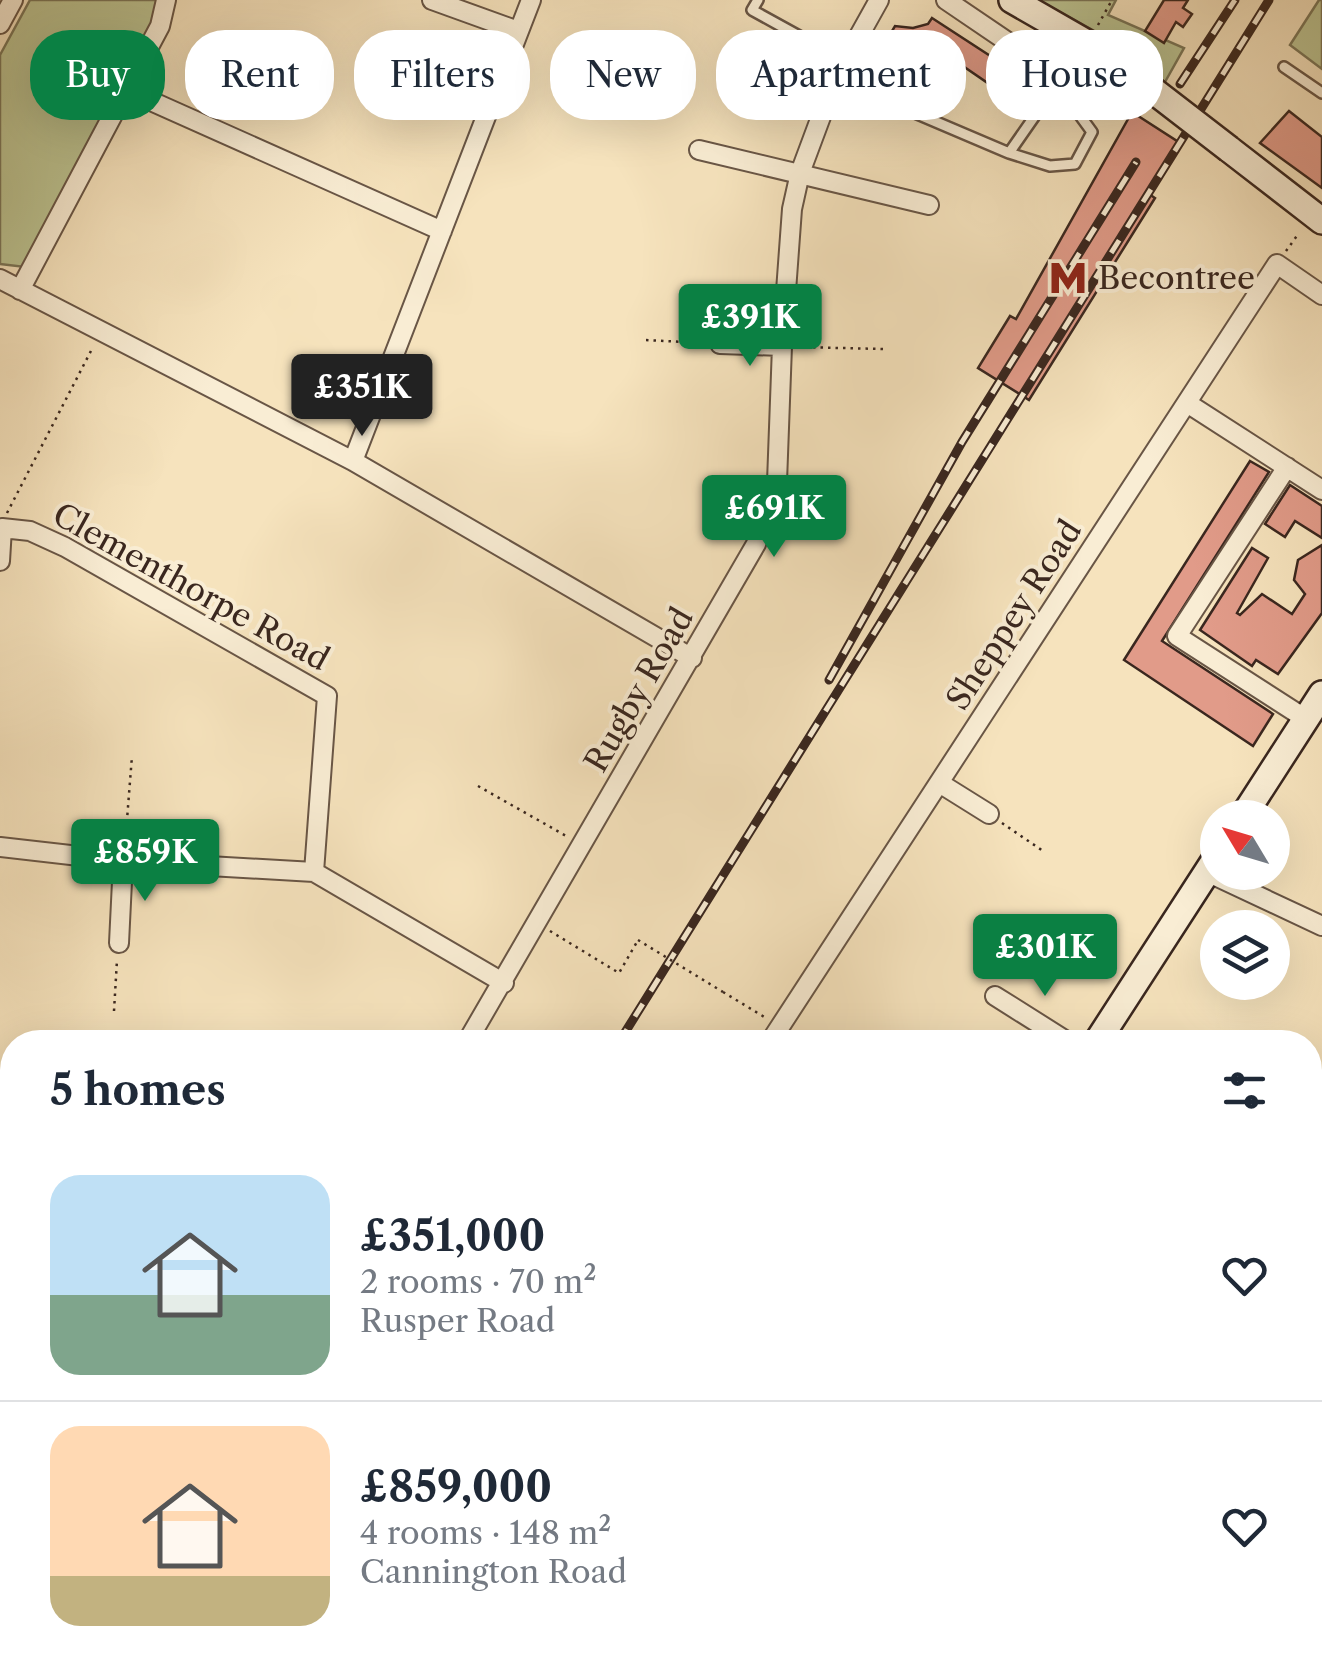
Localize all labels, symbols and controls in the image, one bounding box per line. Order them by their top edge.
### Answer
chip: Buy [30,30,165,120]
chip: Rent [185,30,334,120]
chip: Filters [354,30,530,120]
chip: New [550,30,696,120]
chip: Apartment [716,30,966,120]
chip: House [986,30,1163,120]
metro station icon: Becontree [1047,257,1089,299]
place label: Becontree [1098,258,1255,297]
pin: £391K [680,284,820,369]
text: £391K [701,297,799,336]
pin: £351K [292,354,432,439]
text: £351K [313,367,411,406]
pin: £691K [704,475,844,560]
text: £691K [724,488,824,527]
street label: Clementhorpe Road [46,494,336,679]
street label: Sheppey Road [938,513,1089,717]
street label: Rugby Road [576,601,701,779]
north arrow [1200,800,1290,890]
map controls [1200,800,1290,1000]
pin: £859K [75,819,215,904]
text: £859K [93,832,197,871]
button: layers [1200,910,1290,1000]
pin: £301K [975,914,1115,999]
text: £301K [995,927,1095,966]
icon: filters [1217,1063,1272,1118]
text: 5 homes [50,1064,226,1116]
text: £351,000 [360,1210,545,1262]
icon: home [130,1215,250,1335]
icon: heart [1217,1248,1272,1303]
text: 2 rooms · 70 m² [360,1262,596,1301]
text: Rusper Road [360,1301,555,1340]
text: £859,000 [360,1461,552,1513]
icon: home [130,1466,250,1586]
icon: heart [1217,1499,1272,1554]
text: 4 rooms · 148 m² [360,1513,611,1552]
text: Cannington Road [360,1552,627,1591]

